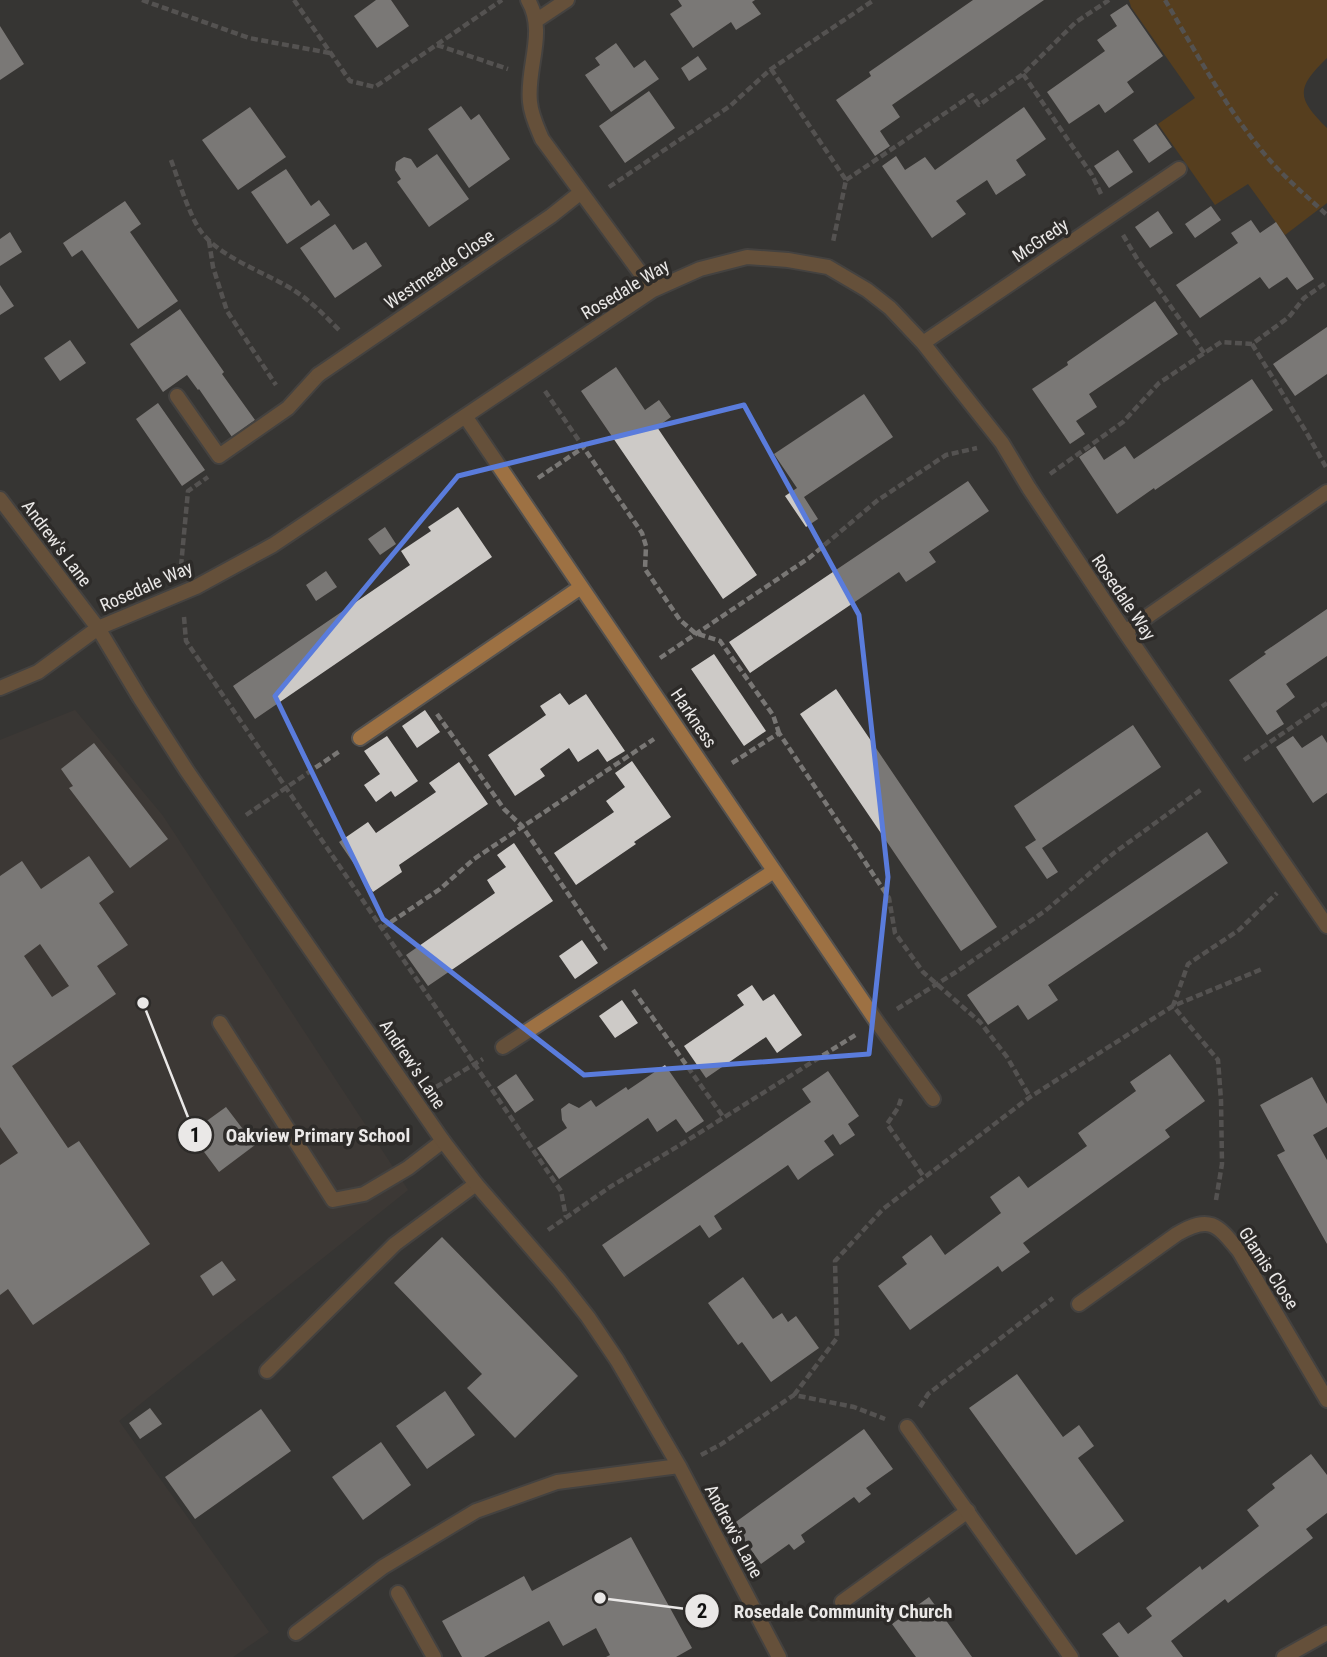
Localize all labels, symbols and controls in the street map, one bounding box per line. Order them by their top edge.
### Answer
street label: McGredy [1008,213,1072,266]
street label: Westmeade Close [380,225,498,313]
street label: Rosedale Way [577,254,673,323]
street label: Andrew's Lane [18,496,96,590]
street label: Rosedale Way [1088,550,1161,644]
street label: Rosedale Way [97,556,196,616]
street label: Harkness [667,684,721,752]
street label: Andrew's Lane [376,1016,450,1112]
callout: Oakview Primary School [177,1115,425,1155]
text: 1 [190,1123,200,1147]
text: Oakview Primary School [226,1124,410,1147]
street label: Glamis Close [1235,1223,1303,1313]
street label: Andrew's Lane [701,1481,767,1581]
callout: Rosedale Community Church [684,1591,966,1631]
text: 2 [697,1599,707,1623]
text: Rosedale Community Church [734,1600,952,1623]

